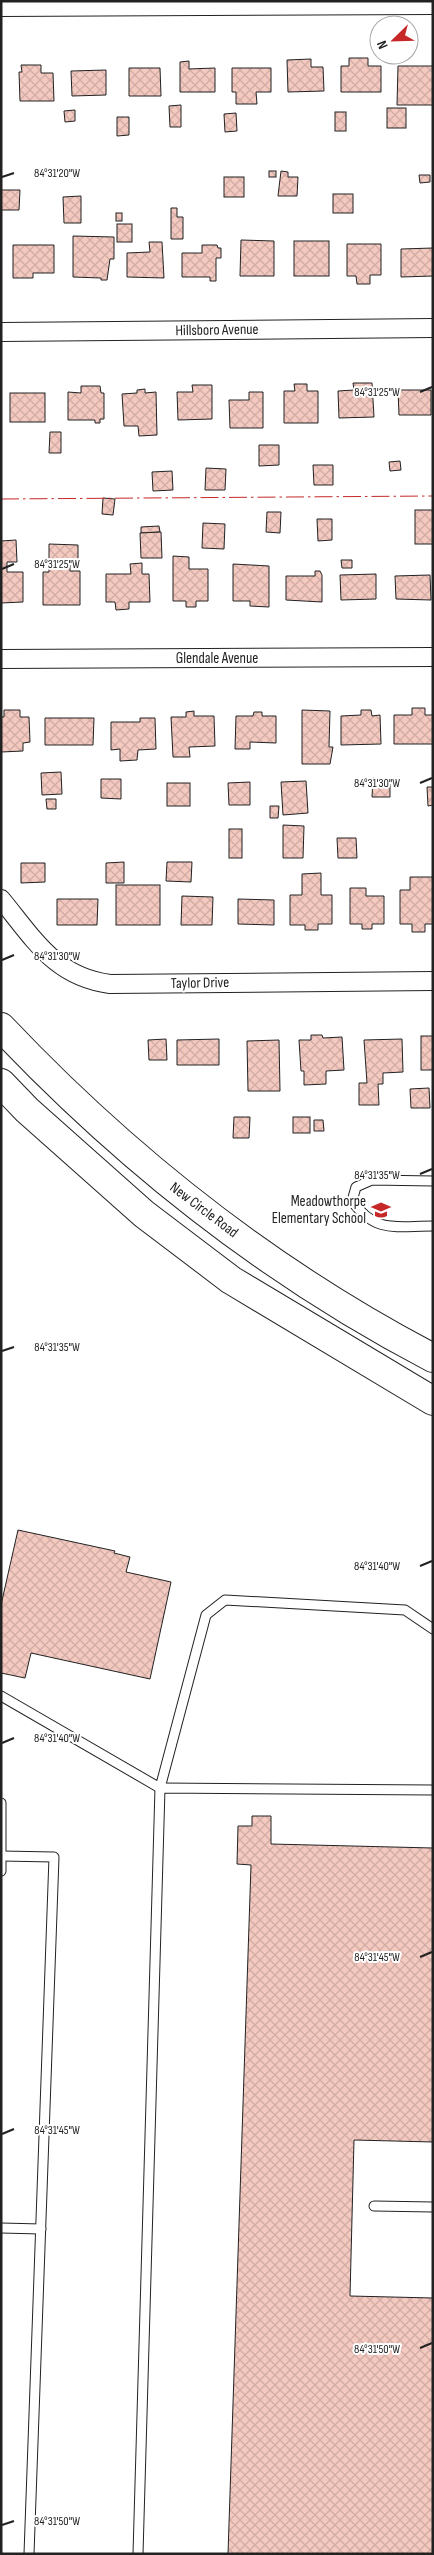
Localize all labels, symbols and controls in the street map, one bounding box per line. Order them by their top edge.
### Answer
north arrow [369,15,419,65]
text: N [373,38,392,52]
text: 84°31'20"W [34,166,80,181]
street label: Hillsboro Avenue [175,320,259,340]
text: 84°31'25"W [354,385,400,400]
text: 84°31'25"W [34,557,80,572]
street label: Glendale Avenue [176,649,258,668]
text: 84°31'30"W [354,776,400,791]
text: 84°31'30"W [34,949,80,964]
street label: Taylor Drive [171,973,229,993]
text: 84°31'35"W [354,1168,400,1183]
street label: New Circle Road [166,1178,242,1242]
place label: Meadowthorpe Elementary School [272,1192,366,1228]
school or university icon: Meadowthorpe Elementary School [370,1199,392,1221]
text: 84°31'35"W [34,1340,80,1355]
text: 84°31'40"W [354,1559,400,1574]
text: 84°31'40"W [34,1731,80,1746]
text: 84°31'45"W [354,1950,400,1965]
text: 84°31'45"W [34,2123,80,2138]
text: 84°31'50"W [354,2342,400,2357]
text: 84°31'50"W [34,2514,80,2529]

